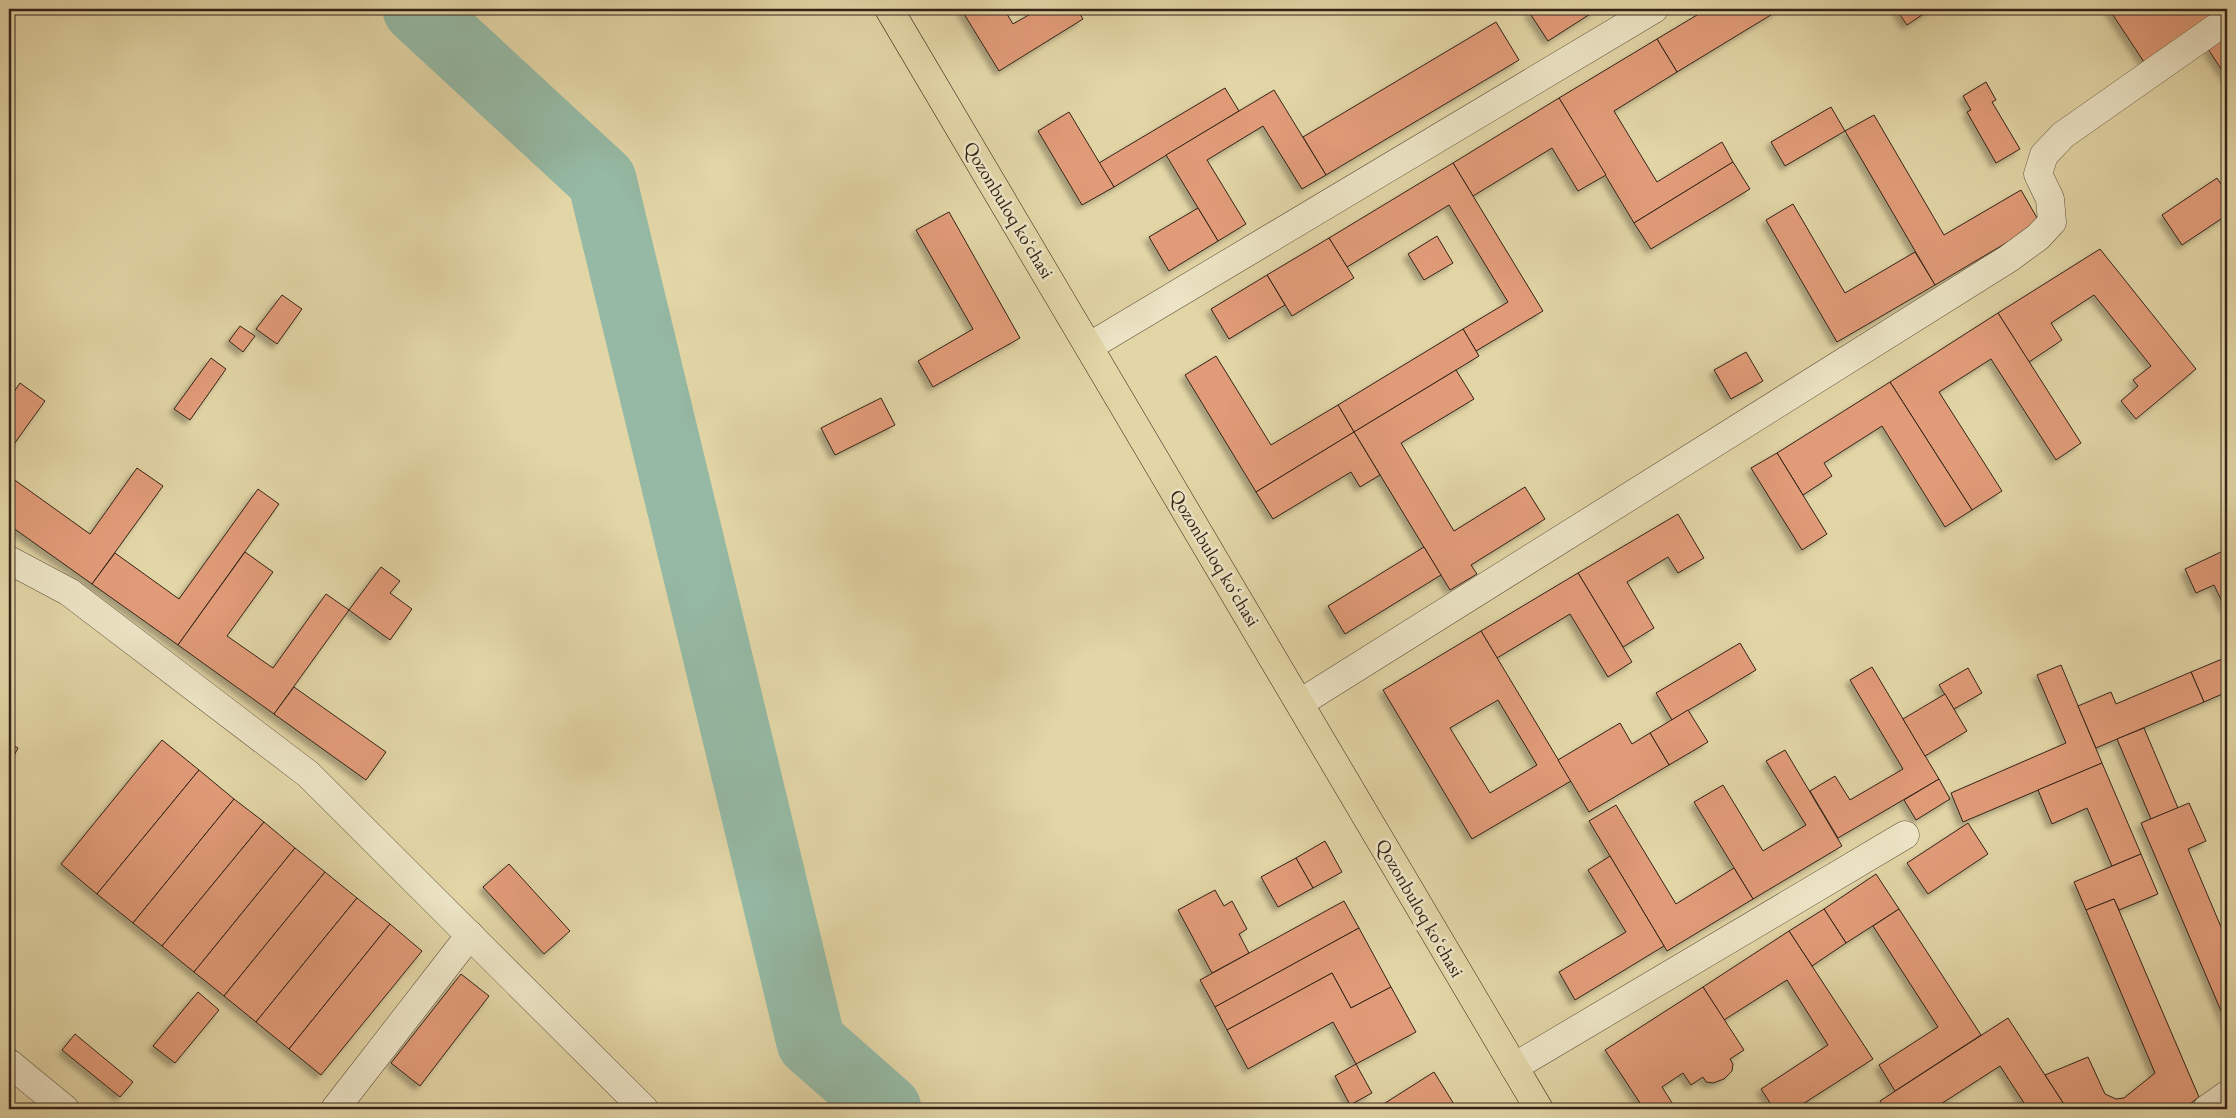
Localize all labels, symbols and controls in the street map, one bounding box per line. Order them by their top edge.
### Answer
street label: Qozonbuloq koʻchasi [958,137,1060,283]
street label: Qozonbuloq koʻchasi [1164,485,1266,631]
street label: Qozonbuloq koʻchasi [1370,834,1470,982]

